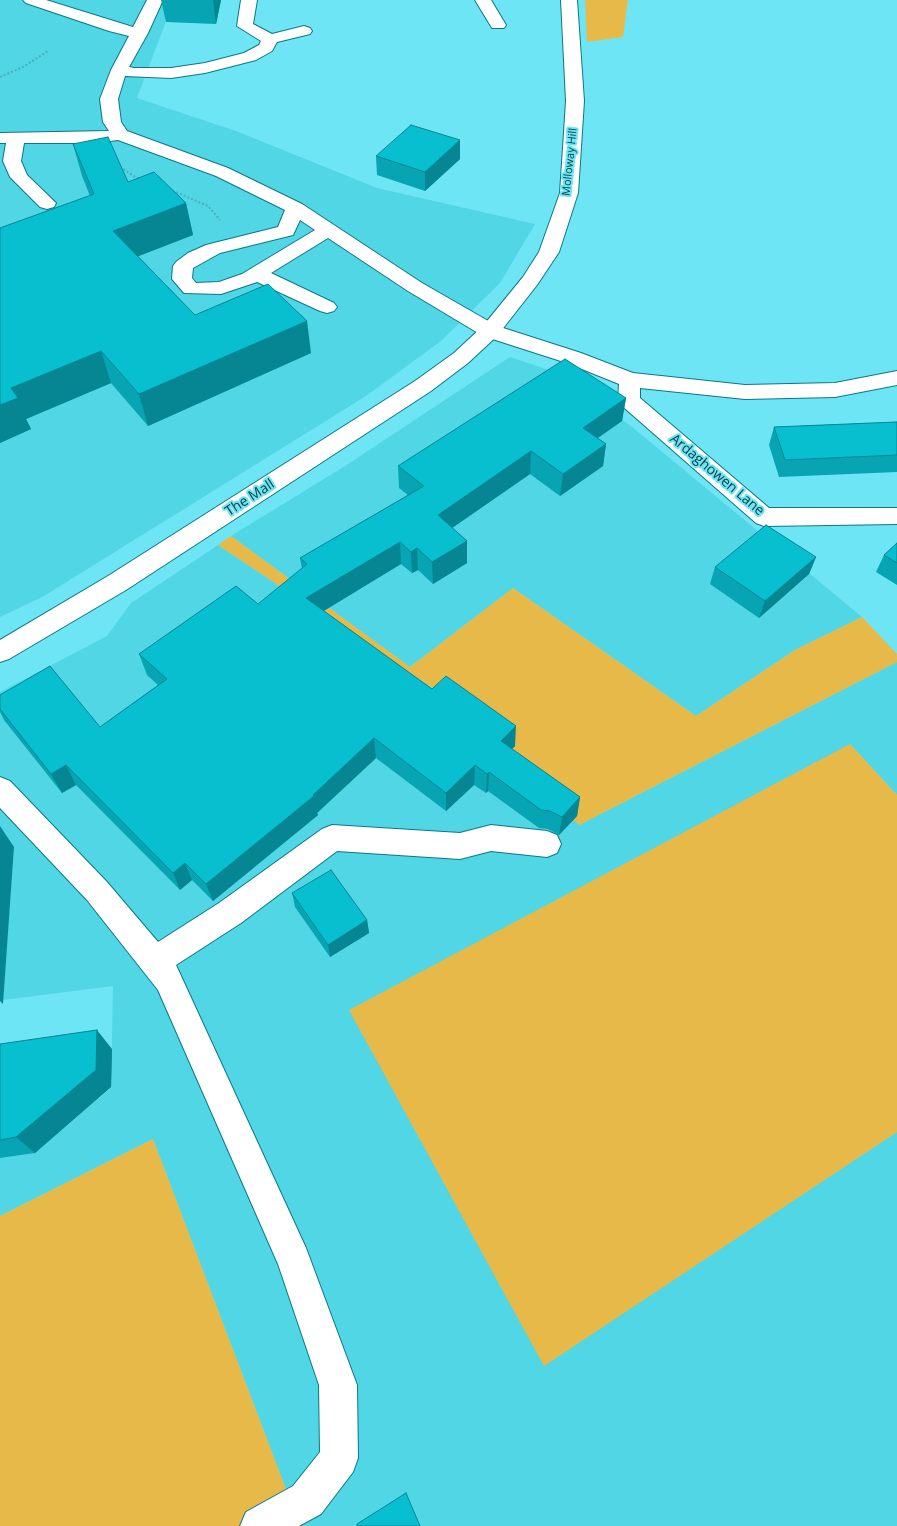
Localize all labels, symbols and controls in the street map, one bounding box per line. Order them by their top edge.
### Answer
street label: Molloway Hill [560,127,580,197]
street label: Ardaghowen Lane [666,431,768,519]
street label: The Mall [222,476,278,520]

